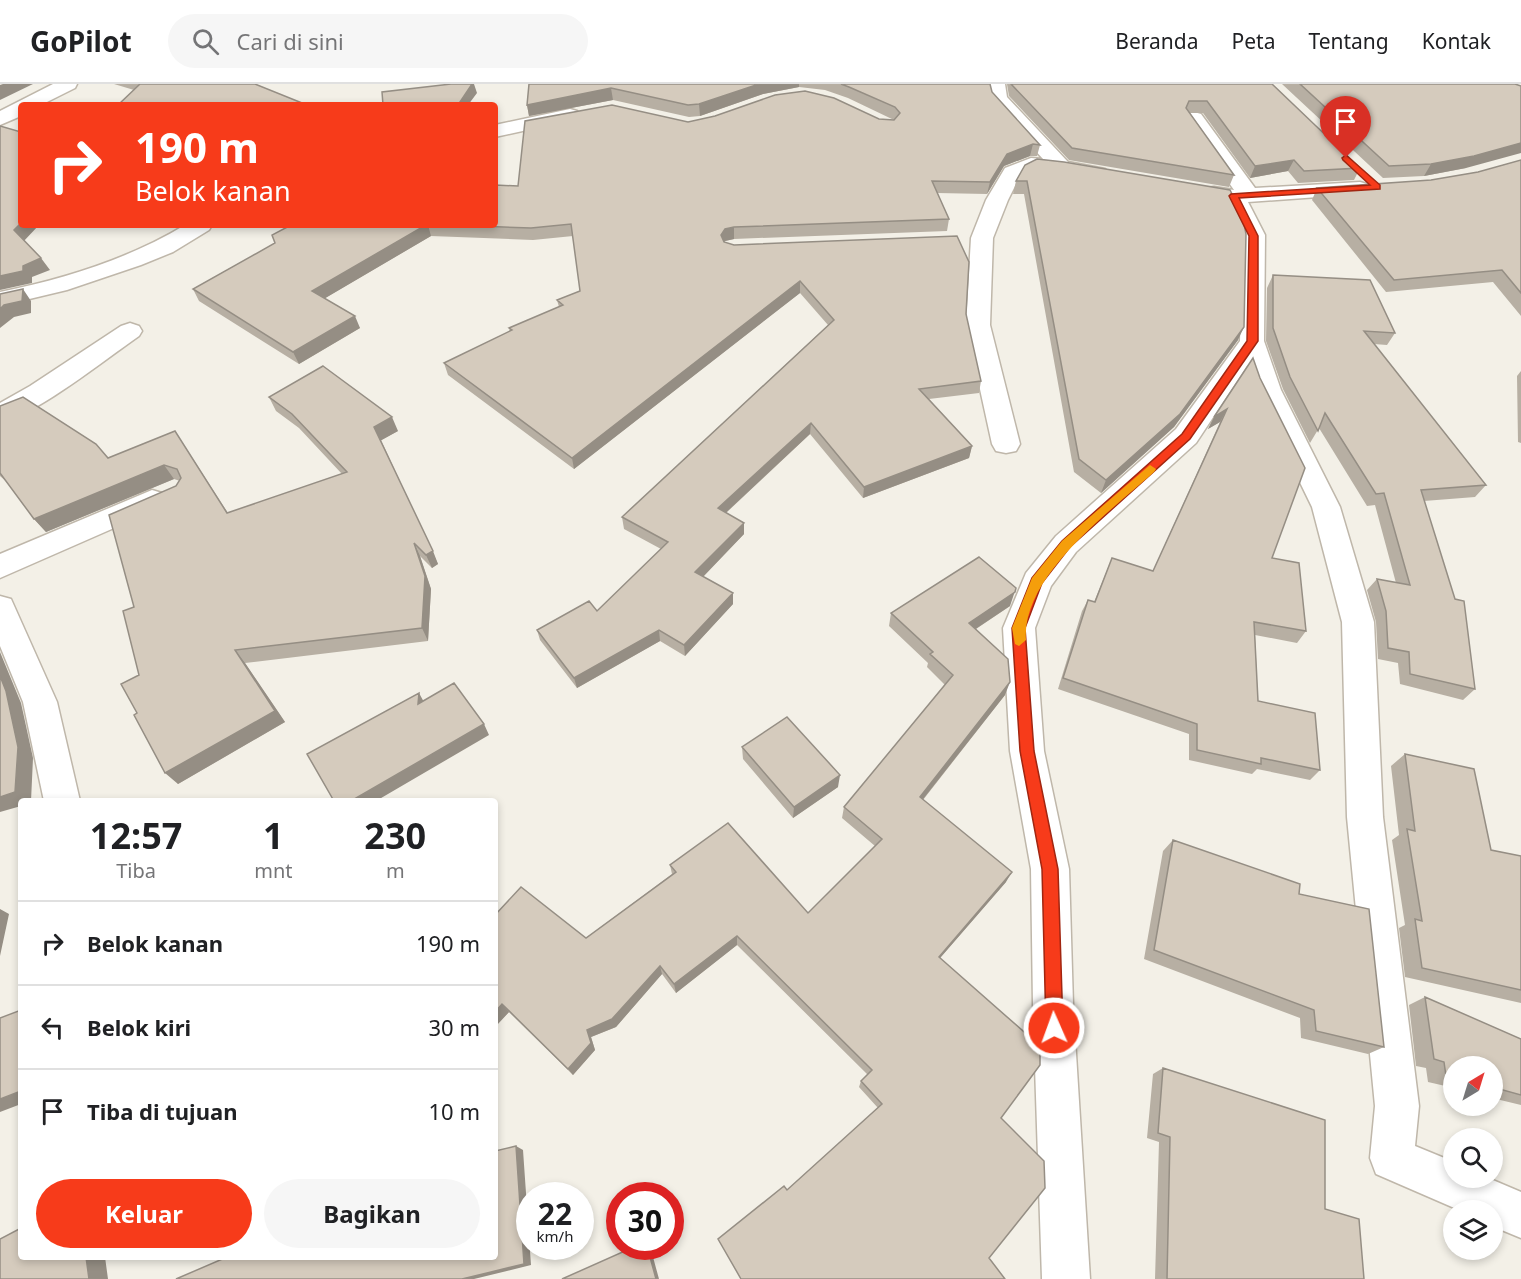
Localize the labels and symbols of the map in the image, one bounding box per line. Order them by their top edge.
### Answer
pin [1320,96,1371,158]
position arrow [1022,996,1086,1060]
north arrow [1443,1056,1503,1116]
speed limit sign: 30 [606,1182,684,1260]

